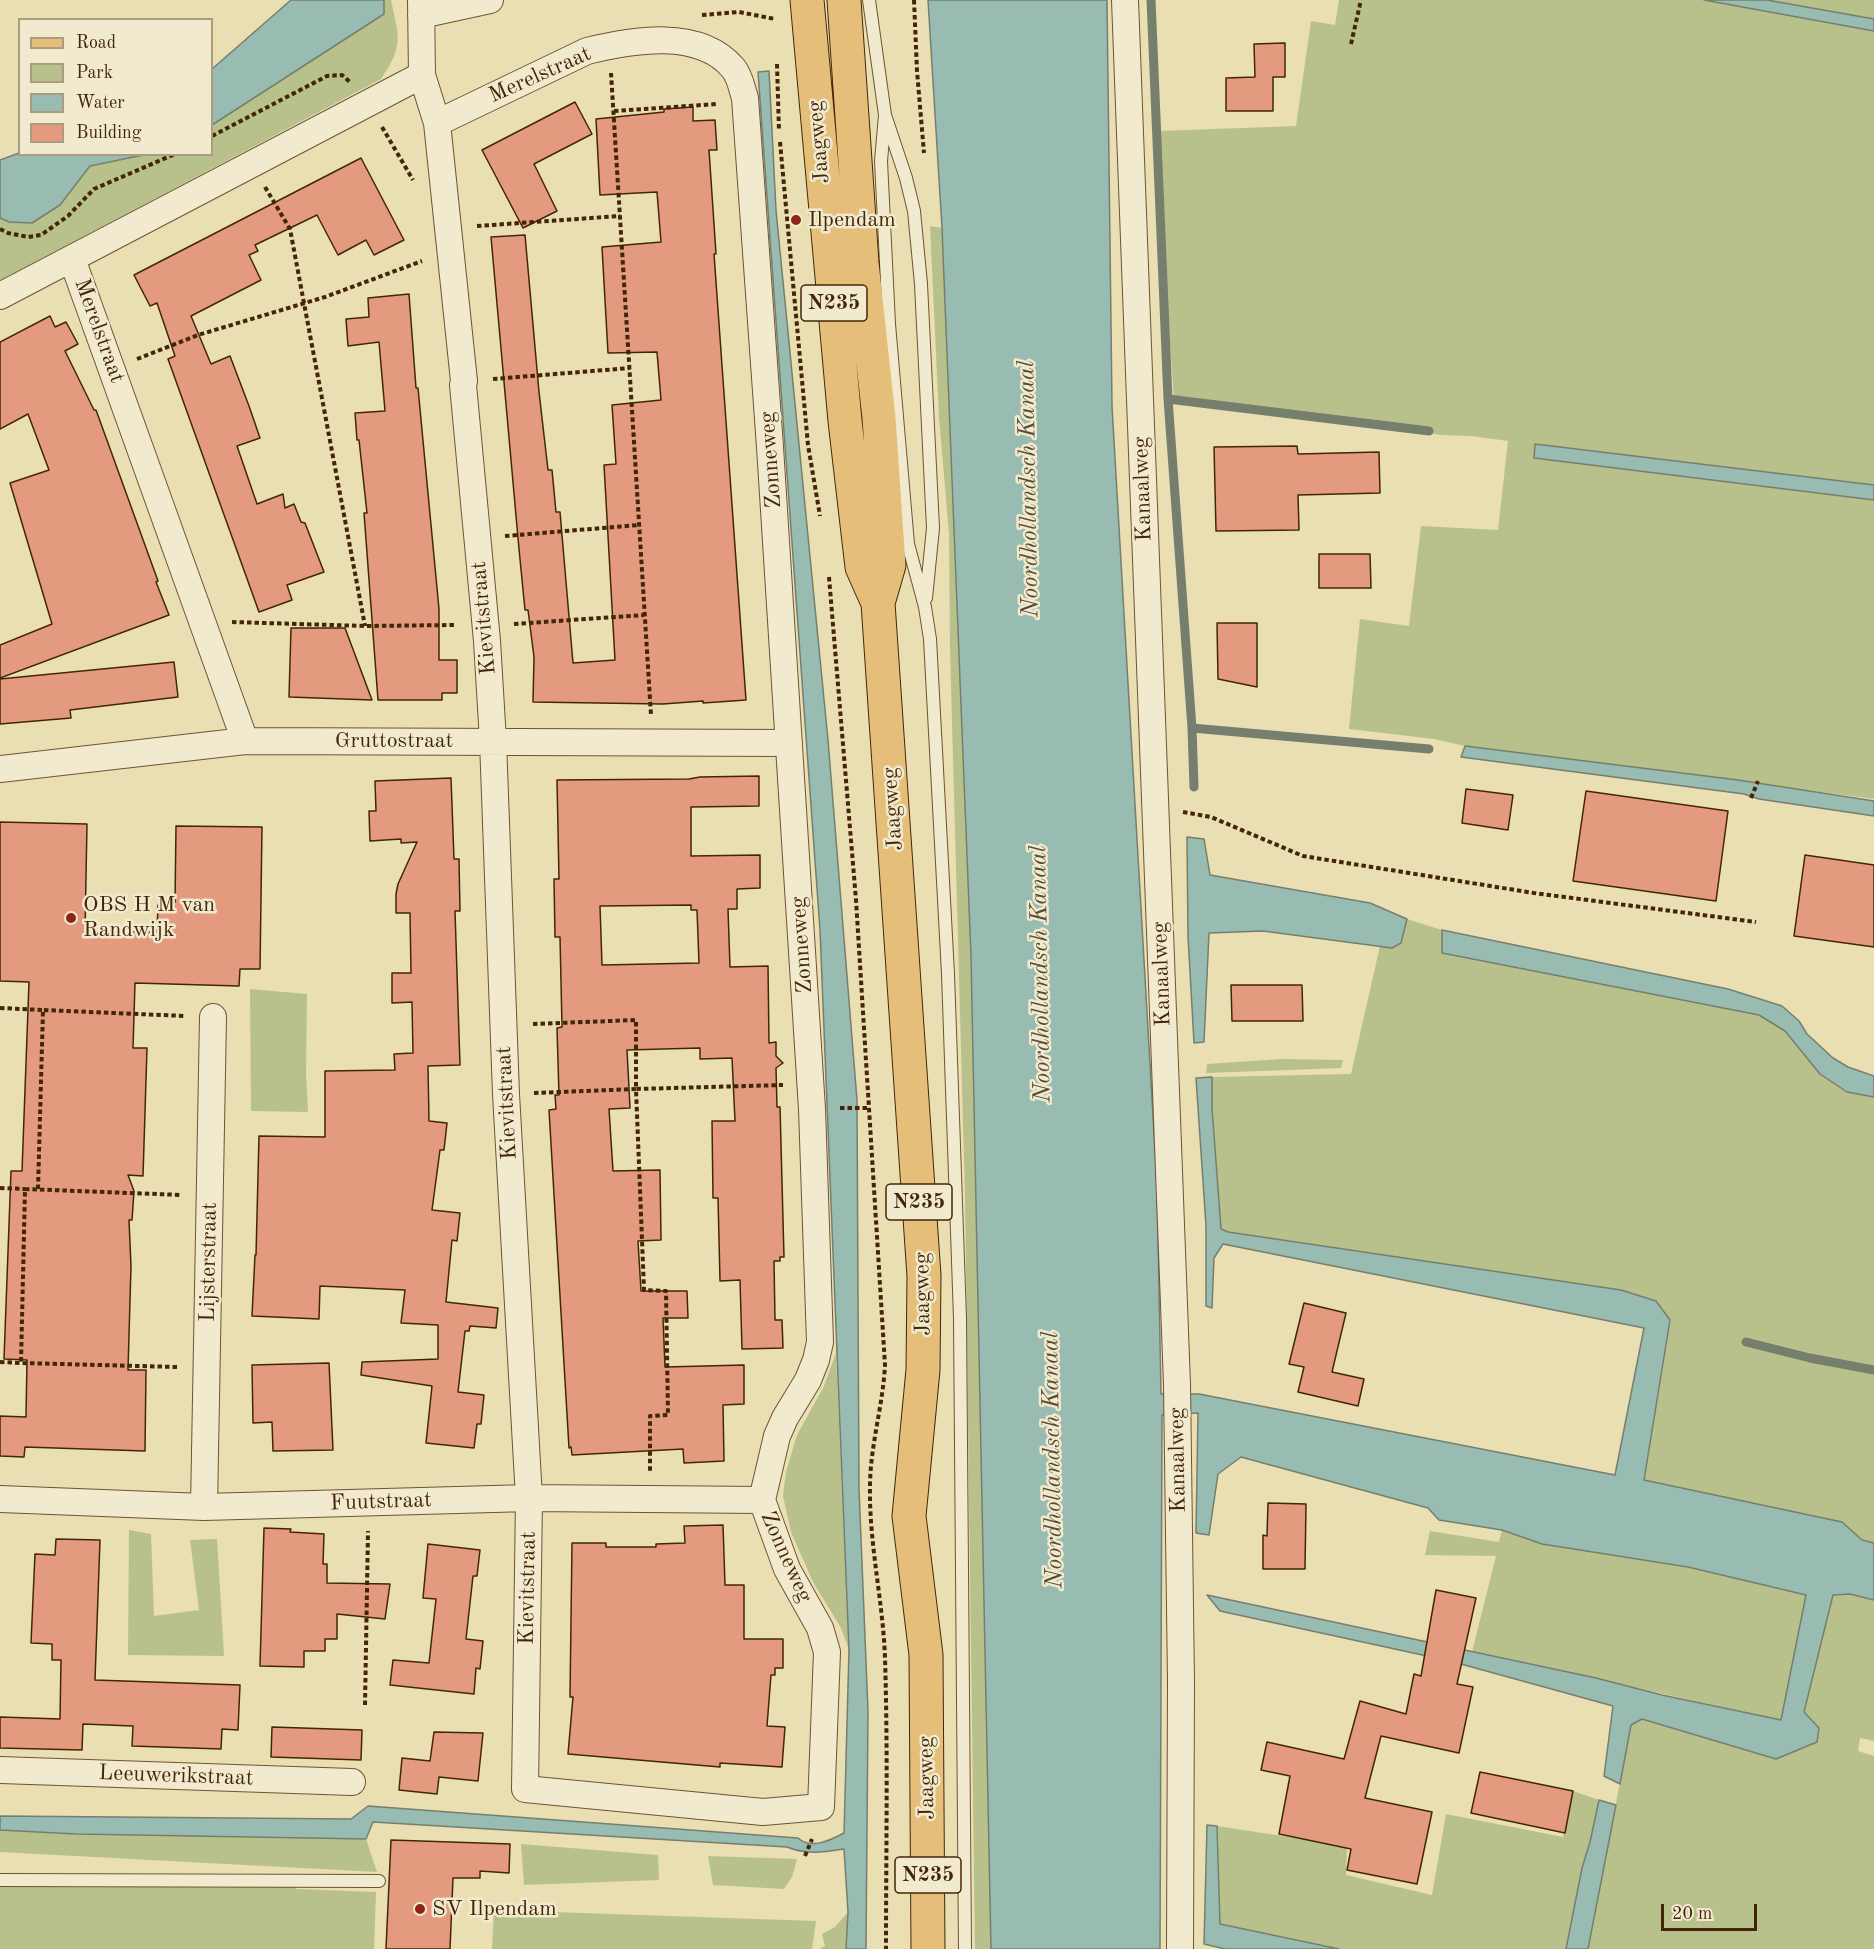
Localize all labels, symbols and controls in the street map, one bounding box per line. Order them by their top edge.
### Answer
legend [18,18,213,156]
text: Road [76,34,116,52]
street label: Merelstraat [485,41,595,109]
text: Park [76,64,113,82]
text: Water [76,94,125,112]
street label: Jaagweg [802,99,836,185]
text: Building [76,124,141,142]
place label: Ilpendam [808,207,896,233]
marker: Ilpendam [789,213,803,227]
street label: Merelstraat [68,275,130,387]
road number: N235 [801,285,867,321]
water label: Noordhollandsch Kanaal [1012,360,1046,618]
street label: Zonneweg [754,411,788,509]
street label: Kanaalweg [1128,436,1158,542]
street label: Kievitstraat [466,560,502,676]
street label: Gruttostraat [335,728,453,754]
street label: Jaagweg [877,766,909,852]
water label: Noordhollandsch Kanaal [1024,845,1058,1103]
place label: OBS H M van Randwijk [83,892,215,944]
street label: Zonneweg [785,896,819,994]
marker: OBS H M van Randwijk [64,911,78,925]
street label: Kanaalweg [1147,921,1177,1027]
street label: Kievitstraat [491,1046,523,1160]
road number: N235 [886,1184,952,1220]
street label: Lijsterstraat [195,1202,223,1322]
street label: Jaagweg [909,1252,937,1336]
water label: Noordhollandsch Kanaal [1036,1331,1070,1589]
street label: Kanaalweg [1164,1407,1192,1513]
street label: Fuutstraat [330,1487,432,1517]
street label: Zonneweg [754,1507,818,1607]
street label: Kievitstraat [514,1531,542,1645]
street label: Jaagweg [913,1736,941,1820]
street label: Leeuwerikstraat [98,1760,254,1792]
road number: N235 [895,1857,961,1893]
scale bar [1664,1892,1760,1930]
place label: SV Ilpendam [432,1896,557,1922]
marker: SV Ilpendam [413,1902,427,1916]
text: 20 m [1672,1905,1712,1923]

